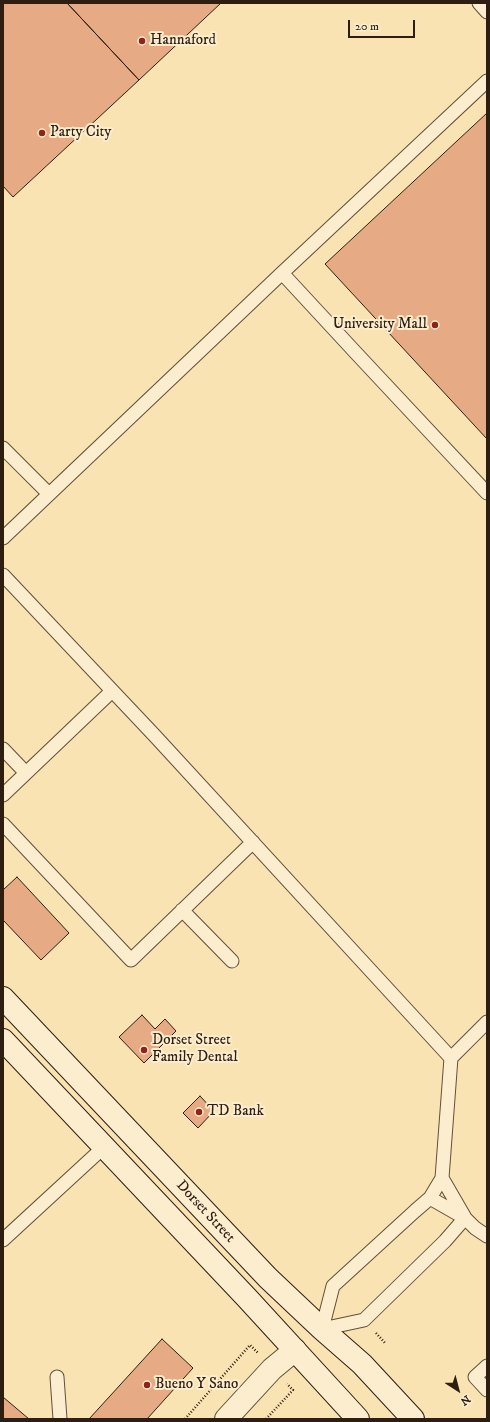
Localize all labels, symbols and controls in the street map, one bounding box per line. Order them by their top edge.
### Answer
scale bar [350,12,417,38]
text: 20 m [355,19,379,34]
place label: Hannaford [150,32,216,50]
marker: Hannaford [137,36,147,46]
place label: Party City [50,124,111,142]
marker: Party City [37,128,47,138]
place label: University Mall [333,316,427,334]
marker: University Mall [430,320,440,330]
place label: Dorset Street Family Dental [152,1032,238,1067]
marker: Dorset Street Family Dental [139,1045,149,1055]
place label: TD Bank [207,1103,264,1121]
marker: TD Bank [194,1107,204,1117]
street label: Dorset Street [172,1177,238,1247]
north arrow [438,1370,478,1410]
place label: Bueno Y Sano [155,1376,238,1394]
marker: Bueno Y Sano [142,1380,152,1390]
text: N [457,1391,473,1408]

